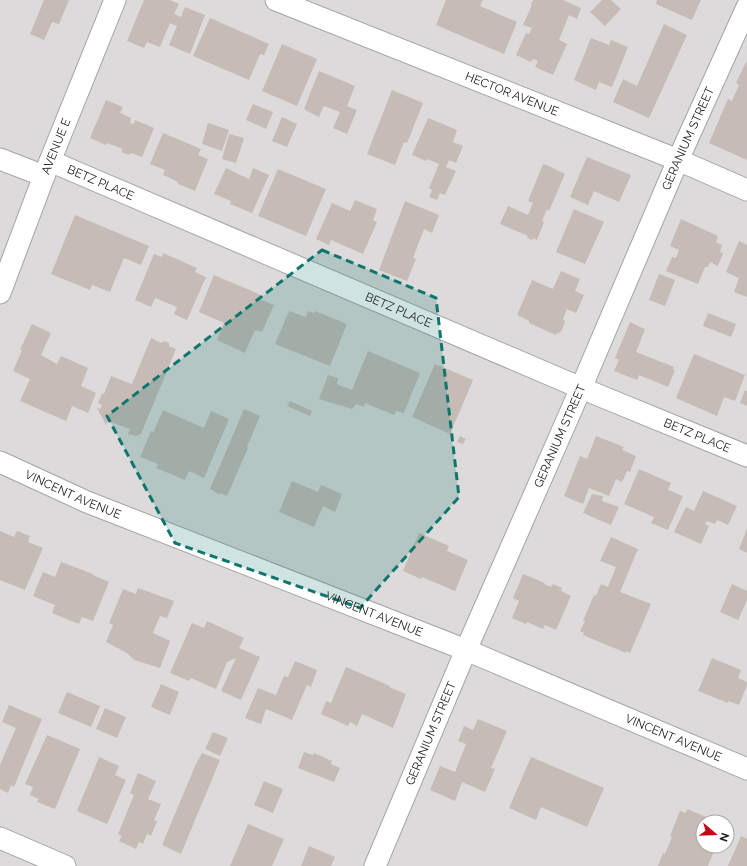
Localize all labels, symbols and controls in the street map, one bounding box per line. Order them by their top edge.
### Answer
street label: HECTOR AVENUE [463,69,561,119]
street label: GERANIUM STREET [659,84,717,192]
street label: AVENUE E [38,116,73,176]
street label: BETZ PLACE [65,162,136,203]
street label: BETZ PLACE [363,290,434,330]
street label: GERANIUM STREET [531,382,589,490]
street label: BETZ PLACE [662,416,733,456]
street label: VINCENT AVENUE [23,467,123,522]
street label: VINCENT AVENUE [323,589,425,639]
street label: GERANIUM STREET [403,679,459,787]
street label: VINCENT AVENUE [623,711,724,764]
north arrow [695,814,735,854]
text: N [716,831,731,843]

